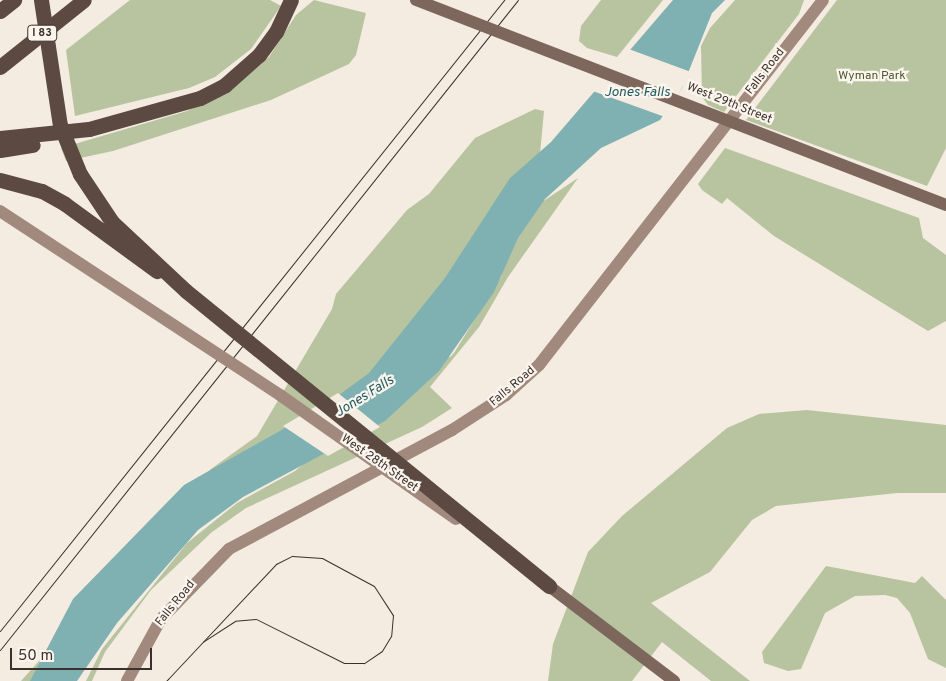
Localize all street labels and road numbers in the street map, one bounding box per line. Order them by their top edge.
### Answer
road number: I 83 [27,24,57,42]
street label: Falls Road [744,46,788,98]
street label: West 29th Street [684,80,774,128]
street label: Falls Road [487,364,539,410]
street label: West 28th Street [338,432,420,496]
street label: Falls Road [153,578,199,630]

